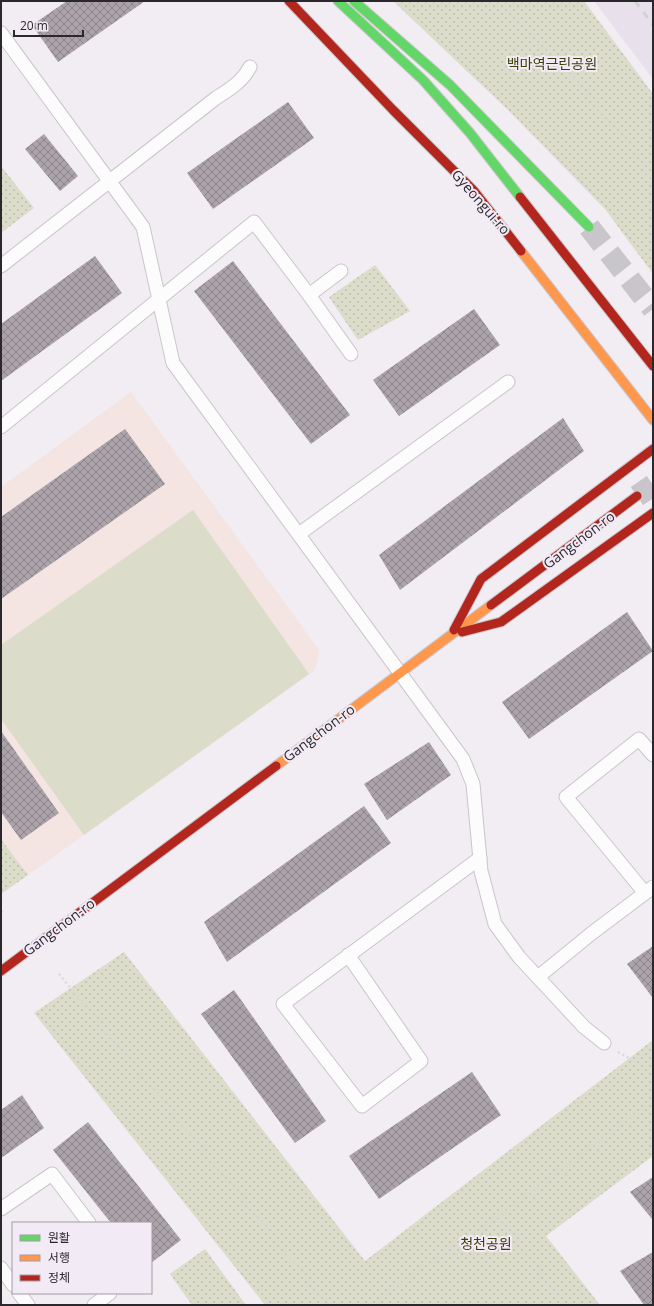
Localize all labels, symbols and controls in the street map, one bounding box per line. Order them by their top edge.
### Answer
scale bar [14,12,83,38]
text: 20 m [20,17,48,34]
park label: 백마역근린공원 [507,54,597,73]
street label: Gyeongui-ro [448,165,515,238]
street label: Gangchon-ro [539,506,618,573]
street label: Gangchon-ro [279,699,358,766]
street label: Gangchon-ro [19,893,98,960]
legend [12,1222,152,1294]
text: 원활 [48,1229,70,1246]
park label: 청천공원 [460,1234,512,1253]
text: 서행 [48,1249,70,1266]
text: 정체 [48,1269,70,1286]

